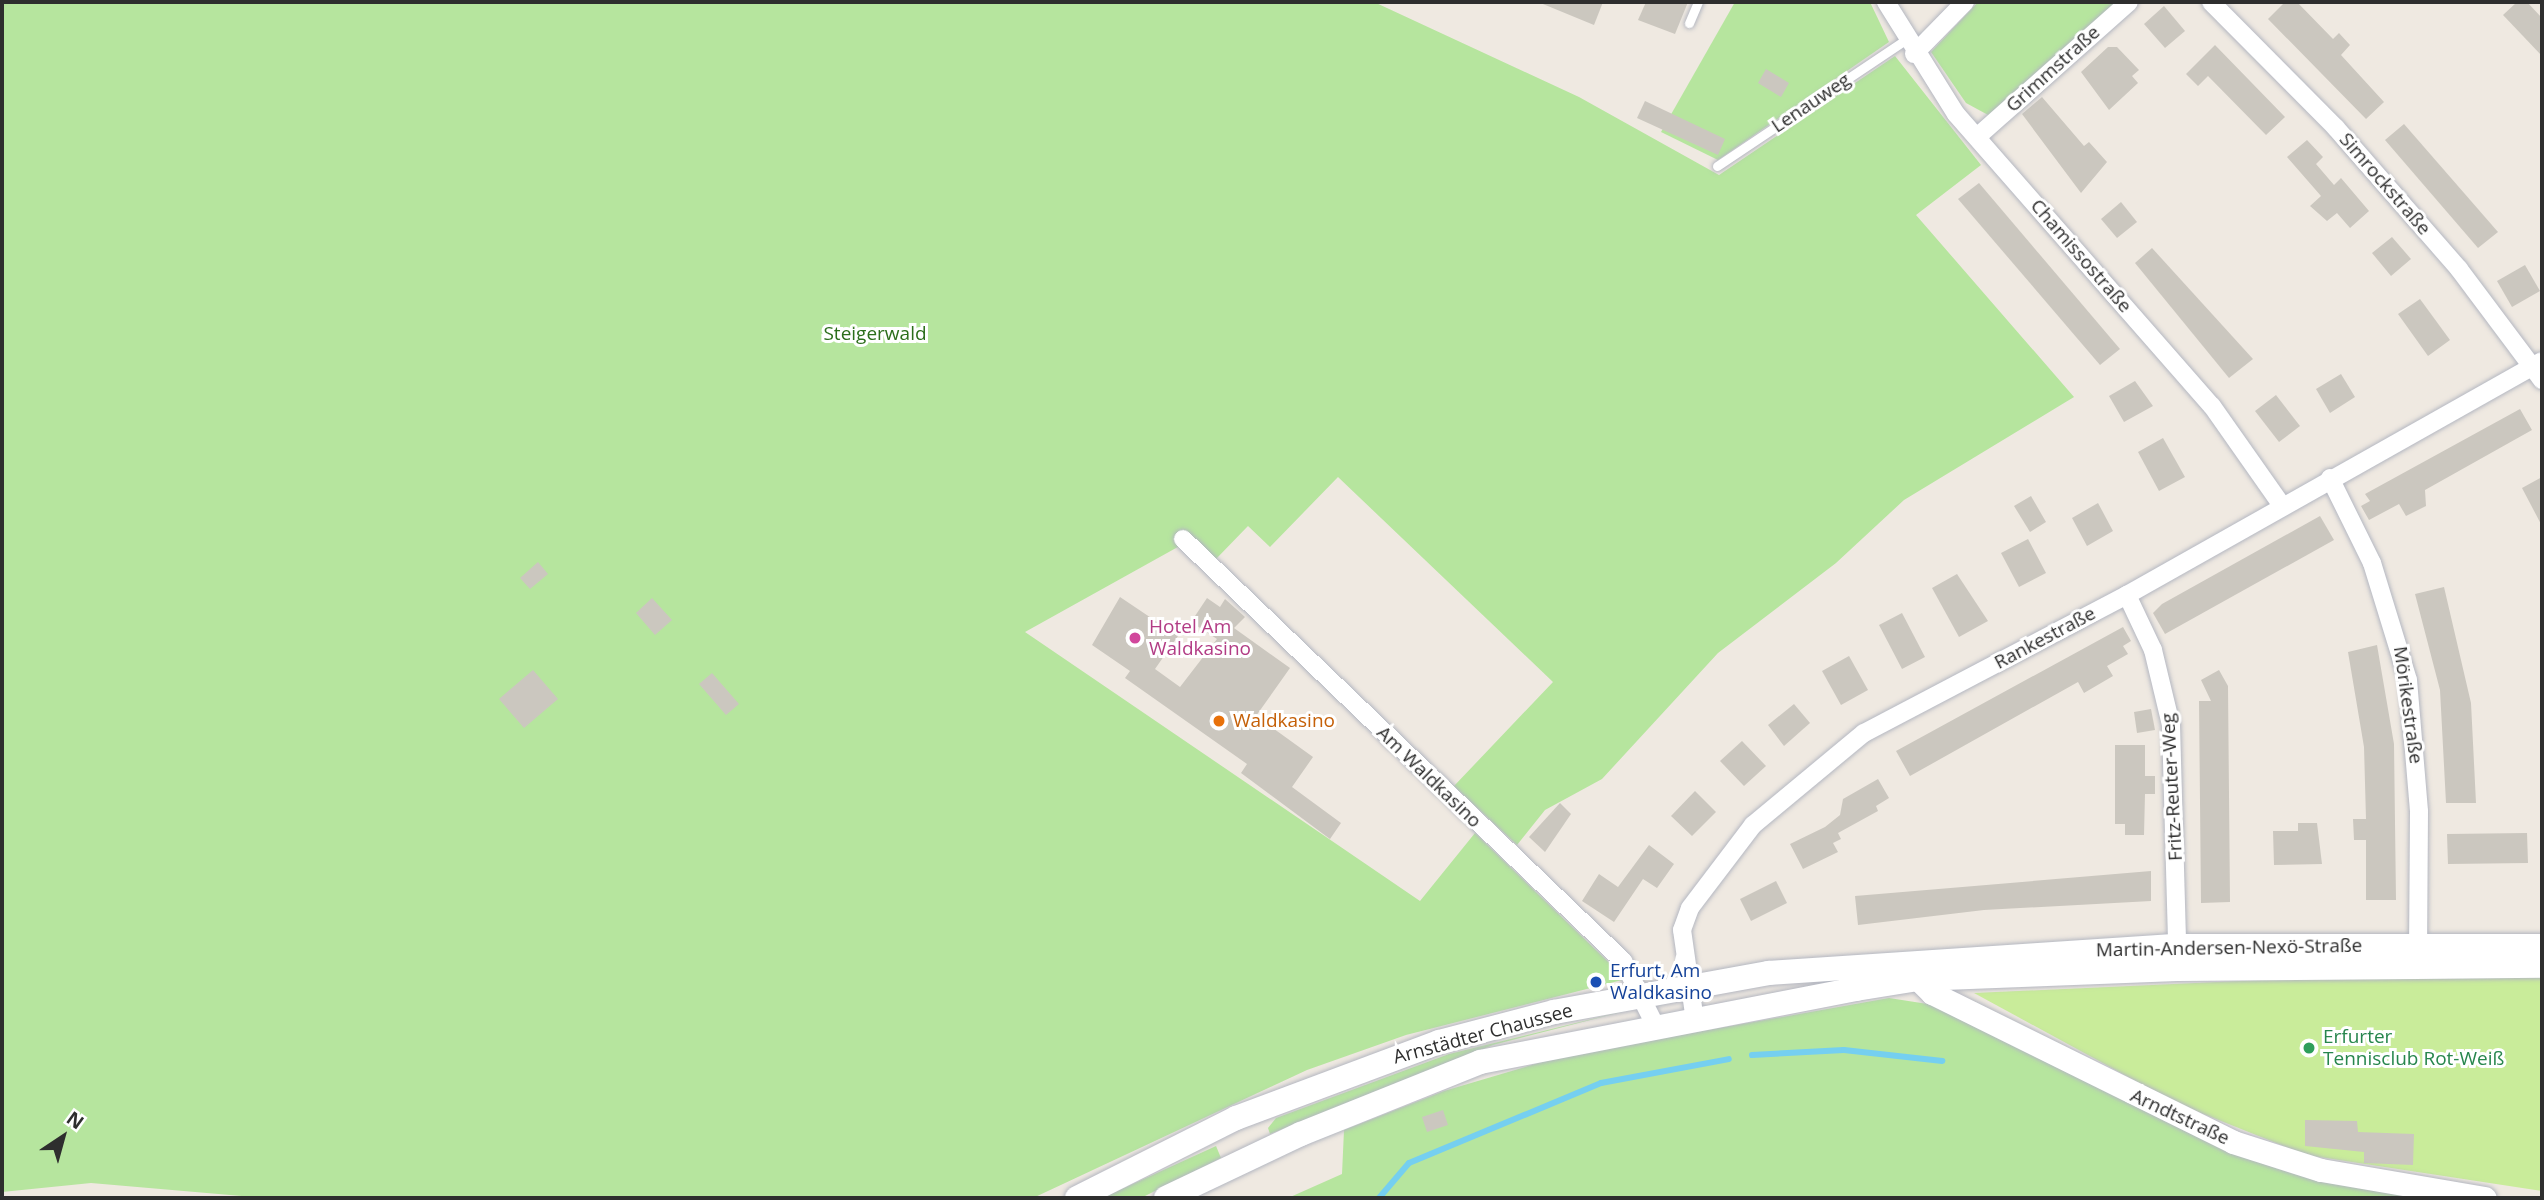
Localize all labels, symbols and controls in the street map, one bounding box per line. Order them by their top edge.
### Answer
street label: Grimmstraße [2001,21,2105,117]
street label: Lenauweg [1767,68,1855,138]
street label: Simrockstraße [2334,128,2436,240]
street label: Chamissostraße [2026,195,2136,317]
park label: Steigerwald [823,323,927,345]
street label: Rankestraße [1991,602,2099,674]
place label: Hotel Am Waldkasino [1149,616,1251,660]
marker: Hotel Am Waldkasino [1127,630,1143,646]
street label: Mörikestraße [2388,645,2428,765]
place label: Waldkasino [1233,710,1335,732]
street label: Fritz-Reuter-Weg [2157,712,2187,862]
marker: Waldkasino [1211,713,1227,729]
street label: Am Waldkasino [1372,721,1486,833]
street label: Martin-Andersen-Nexö-Straße [2096,934,2362,962]
place label: Erfurt, Am Waldkasino [1610,960,1712,1004]
marker: Erfurt, Am Waldkasino [1588,974,1604,990]
street label: Arnstädter Chaussee [1391,999,1575,1069]
place label: Erfurter Tennisclub Rot-Weiß [2323,1026,2504,1070]
marker: Erfurter Tennisclub Rot-Weiß [2301,1040,2317,1056]
street label: Arndtstraße [2127,1084,2233,1150]
north arrow [28,1102,98,1172]
text: N [61,1105,89,1135]

